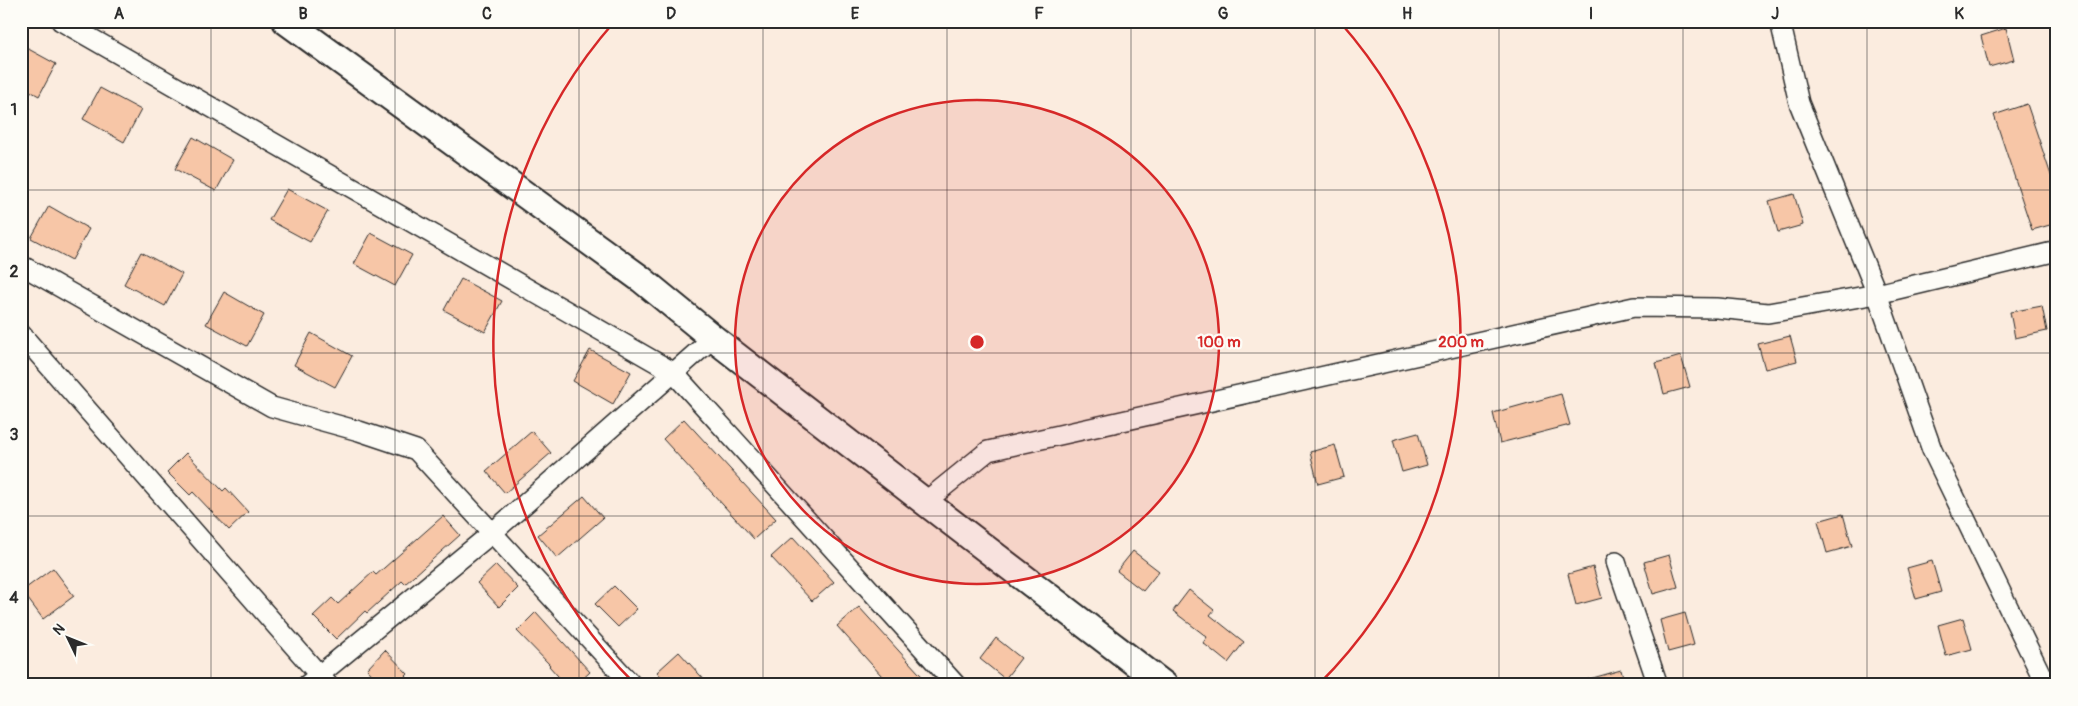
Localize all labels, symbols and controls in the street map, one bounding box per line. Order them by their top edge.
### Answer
text: A [114,4,125,24]
text: B [298,4,308,24]
text: C [482,4,492,24]
text: D [666,4,676,24]
text: E [851,4,860,24]
text: F [1034,4,1044,24]
text: G [1218,4,1229,24]
text: H [1402,4,1412,24]
text: I [1589,4,1593,24]
text: J [1771,4,1779,24]
text: K [1954,4,1964,24]
text: 1 [11,100,17,120]
text: 2 [10,262,19,282]
centre of rings [968,333,986,351]
text: 100 m [1198,333,1240,352]
text: 200 m [1438,333,1484,352]
text: 3 [10,425,19,445]
text: 4 [9,588,19,608]
north arrow [42,614,92,664]
text: N [49,620,68,639]

